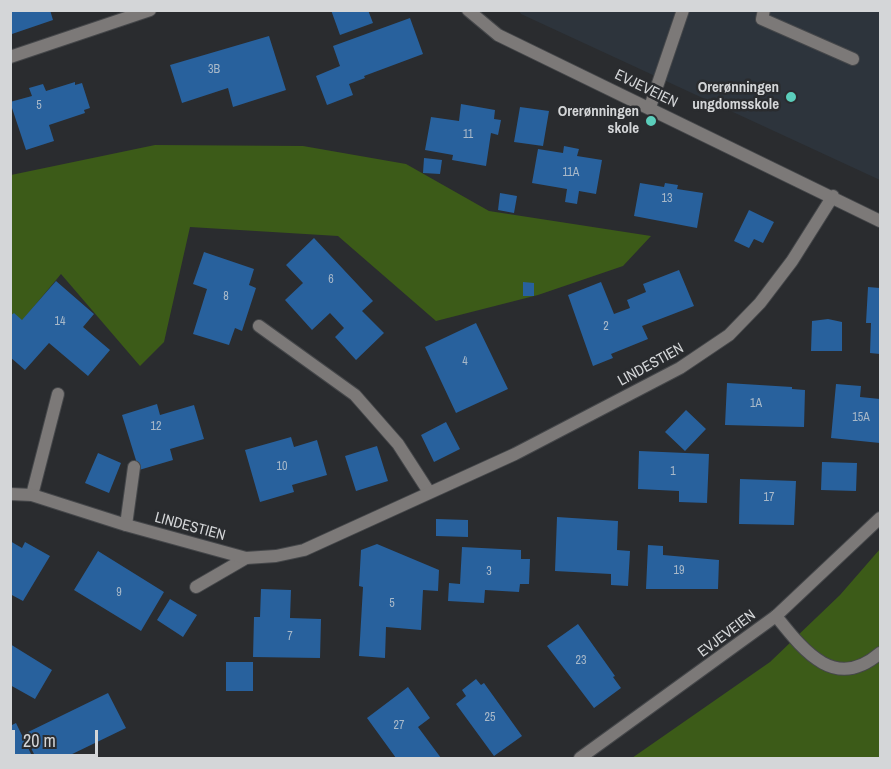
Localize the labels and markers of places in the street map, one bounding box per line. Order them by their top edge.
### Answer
place label: Orerønningen ungdomsskole [692,79,779,114]
marker: Orerønningen ungdomsskole [784,90,798,104]
place label: Orerønningen skole [558,103,639,138]
marker: Orerønningen skole [644,114,658,128]

